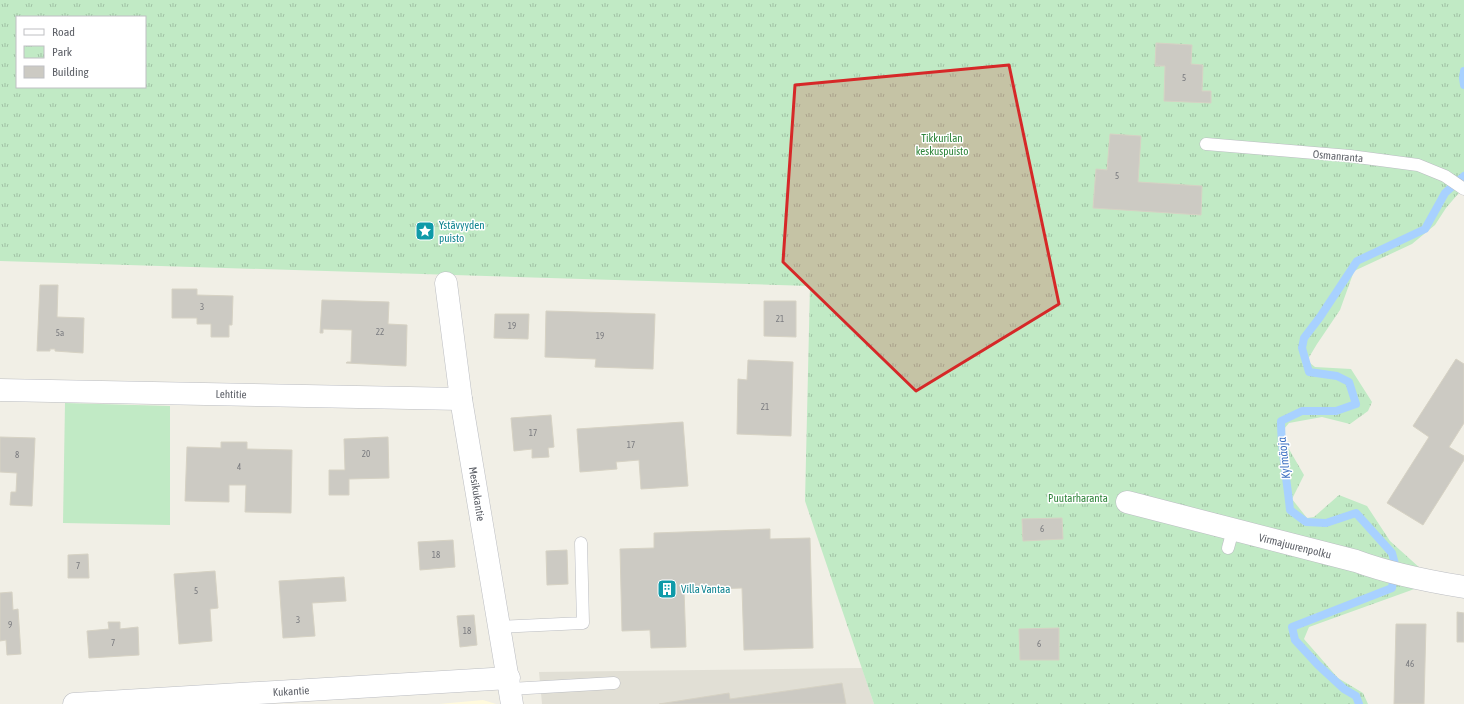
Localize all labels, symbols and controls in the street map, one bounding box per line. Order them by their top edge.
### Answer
legend [16,16,146,88]
text: Road [52,25,75,39]
text: Park [52,45,73,59]
text: Building [52,65,90,79]
house number: 5 [1182,73,1186,83]
park label: Tikkurilan keskuspuisto [916,132,968,157]
street label: Osmanranta [1312,148,1364,164]
house number: 5 [1115,171,1119,181]
place label: Ystävyyden puisto [439,219,485,244]
place icon: Ystävyyden puisto [414,220,436,242]
house number: 3 [200,302,204,312]
house number: 21 [776,314,784,324]
house number: 19 [508,321,516,331]
house number: 22 [376,327,384,337]
house number: 5a [56,328,64,338]
house number: 19 [596,331,604,341]
street label: Lehtitie [215,388,247,400]
house number: 21 [761,402,769,412]
house number: 17 [529,428,537,438]
water label: Kylmäoja [1275,436,1293,480]
house number: 17 [627,440,635,450]
house number: 20 [362,449,370,459]
house number: 8 [15,450,19,460]
house number: 4 [237,462,241,472]
street label: Mesikukantie [467,466,487,522]
park label: Puutarharanta [1048,492,1108,504]
house number: 6 [1040,524,1044,534]
street label: Virmajuurenpolku [1257,531,1333,561]
house number: 18 [432,550,440,560]
house number: 7 [76,561,80,571]
building icon: Villa Vantaa [656,578,678,600]
place label: Villa Vantaa [681,583,730,595]
house number: 5 [194,586,198,596]
house number: 3 [296,615,300,625]
house number: 9 [8,620,12,630]
house number: 18 [463,626,471,636]
house number: 7 [111,638,115,648]
house number: 6 [1037,639,1041,649]
house number: 46 [1406,659,1414,669]
street label: Kukantie [272,684,310,698]

